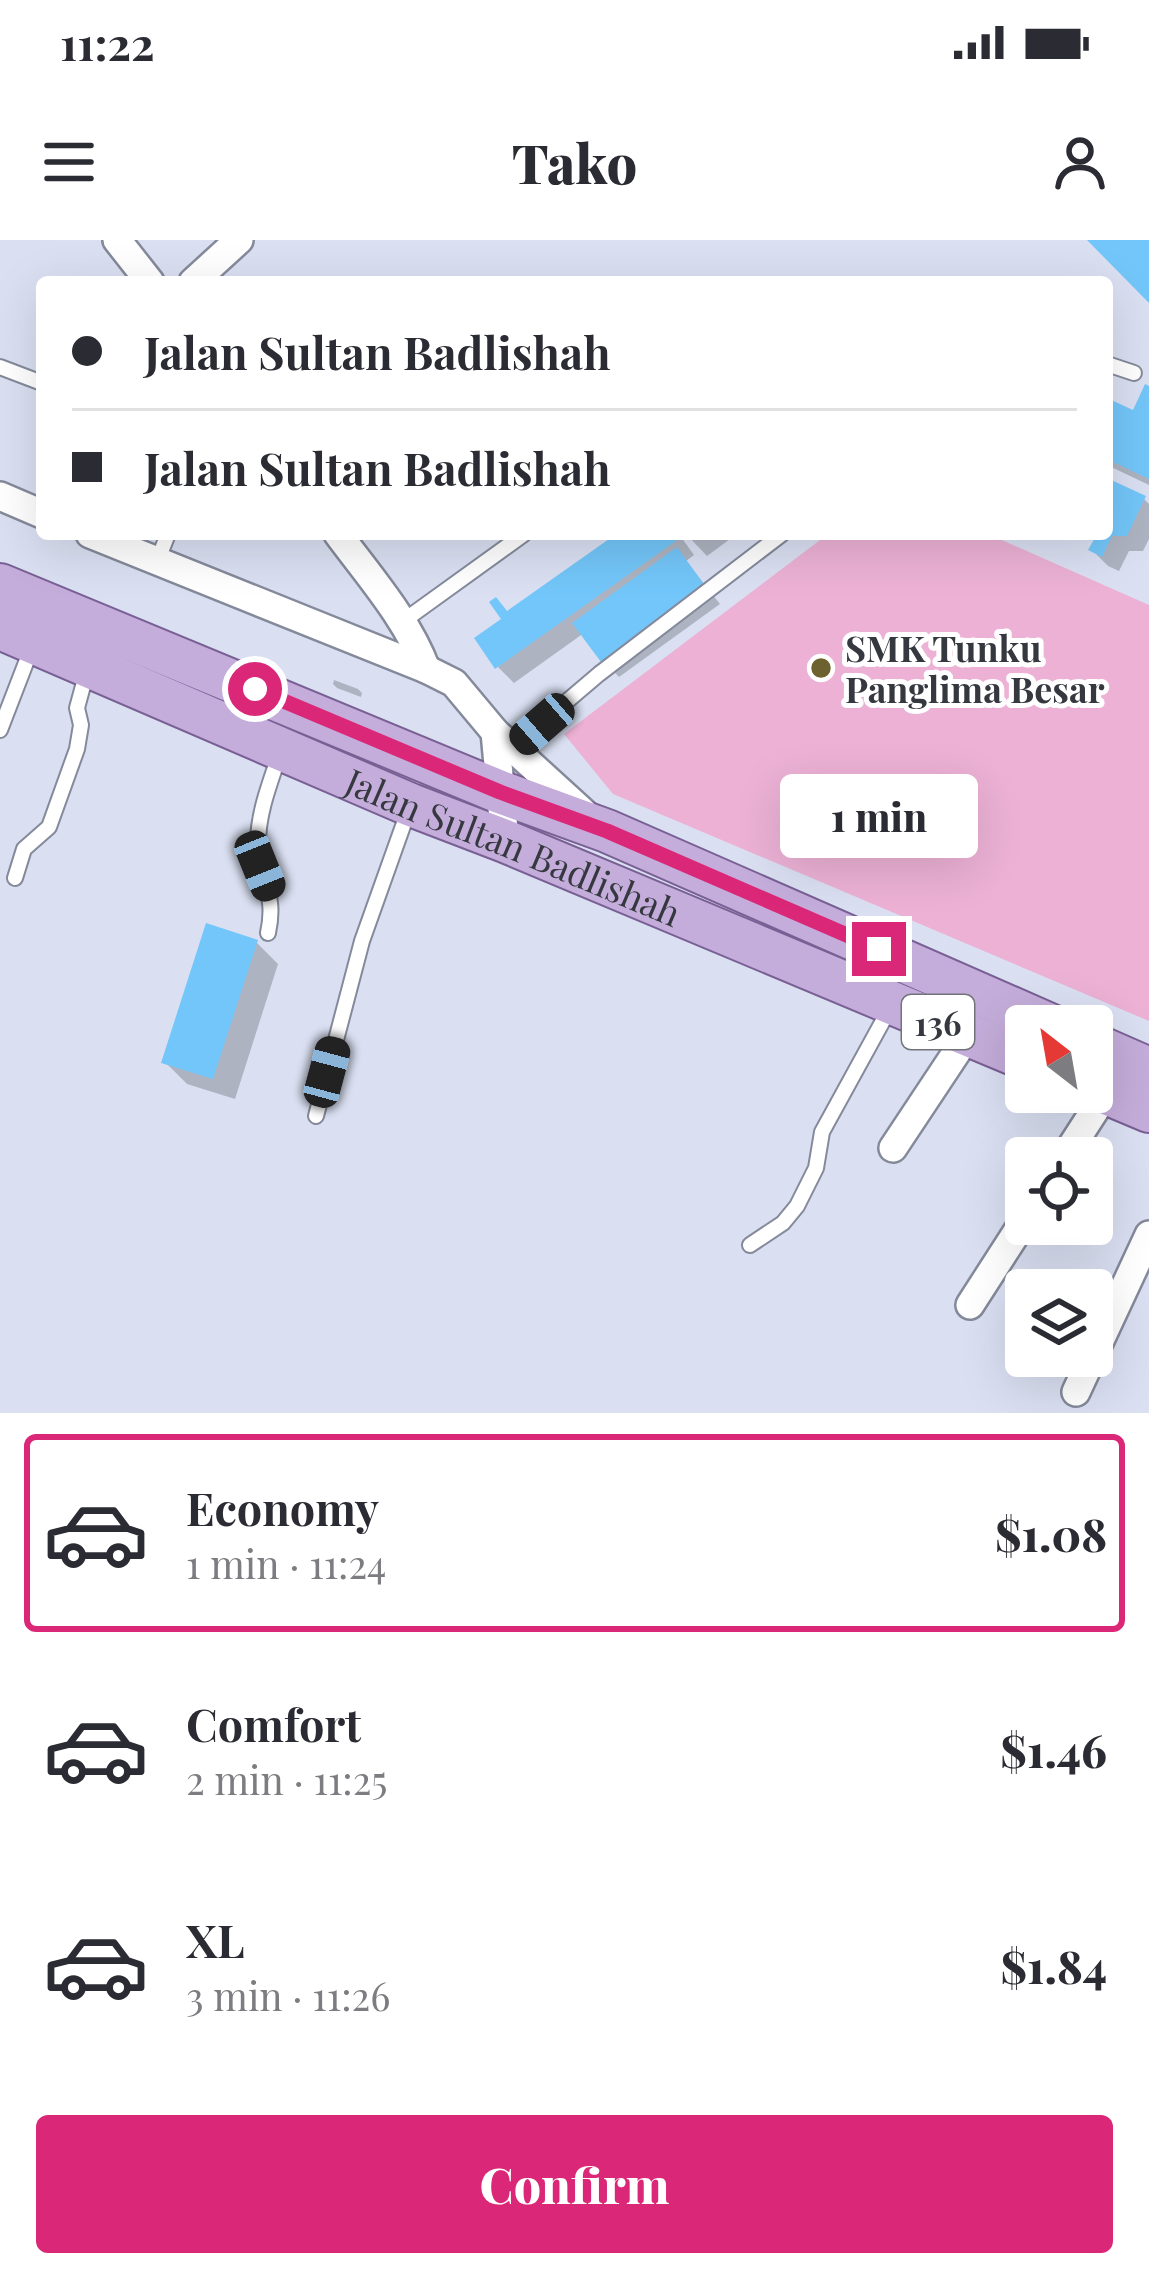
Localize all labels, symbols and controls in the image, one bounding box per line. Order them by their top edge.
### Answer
text: 11:22 [60,12,155,72]
text: Tako [512,126,637,198]
icon: menu [36,129,102,195]
icon: person [1047,129,1113,195]
text: Jalan Sultan Badlishah [144,321,611,381]
text: Jalan Sultan Badlishah [144,437,611,497]
place label: SMK Tunku Panglima Besar [845,623,1105,712]
marker: SMK Tunku Panglima Besar [808,655,834,681]
route start [228,662,282,716]
car [503,687,581,761]
street label: Jalan Sultan Badlishah [338,755,688,936]
callout: 1 min [780,775,978,859]
text: 1 min [831,790,927,842]
car [230,826,290,906]
route end [852,922,906,976]
road number: 136 [902,995,974,1049]
north arrow [1005,1005,1113,1113]
map controls [1005,1005,1113,1377]
car [300,1033,354,1111]
button: locate [1005,1137,1113,1245]
button: layers [1005,1269,1113,1377]
text: Economy [186,1477,379,1537]
icon: car [42,1479,150,1587]
text: $1.08 [995,1503,1107,1563]
text: 1 min · 11:24 [186,1537,386,1589]
text: Comfort [186,1693,361,1753]
icon: car [42,1695,150,1803]
text: $1.46 [1000,1719,1107,1779]
text: 2 min · 11:25 [186,1753,388,1805]
text: XL [186,1909,245,1969]
icon: car [42,1911,150,2019]
text: $1.84 [1000,1935,1107,1995]
text: 3 min · 11:26 [186,1969,390,2021]
button: Confirm [36,2115,1113,2253]

